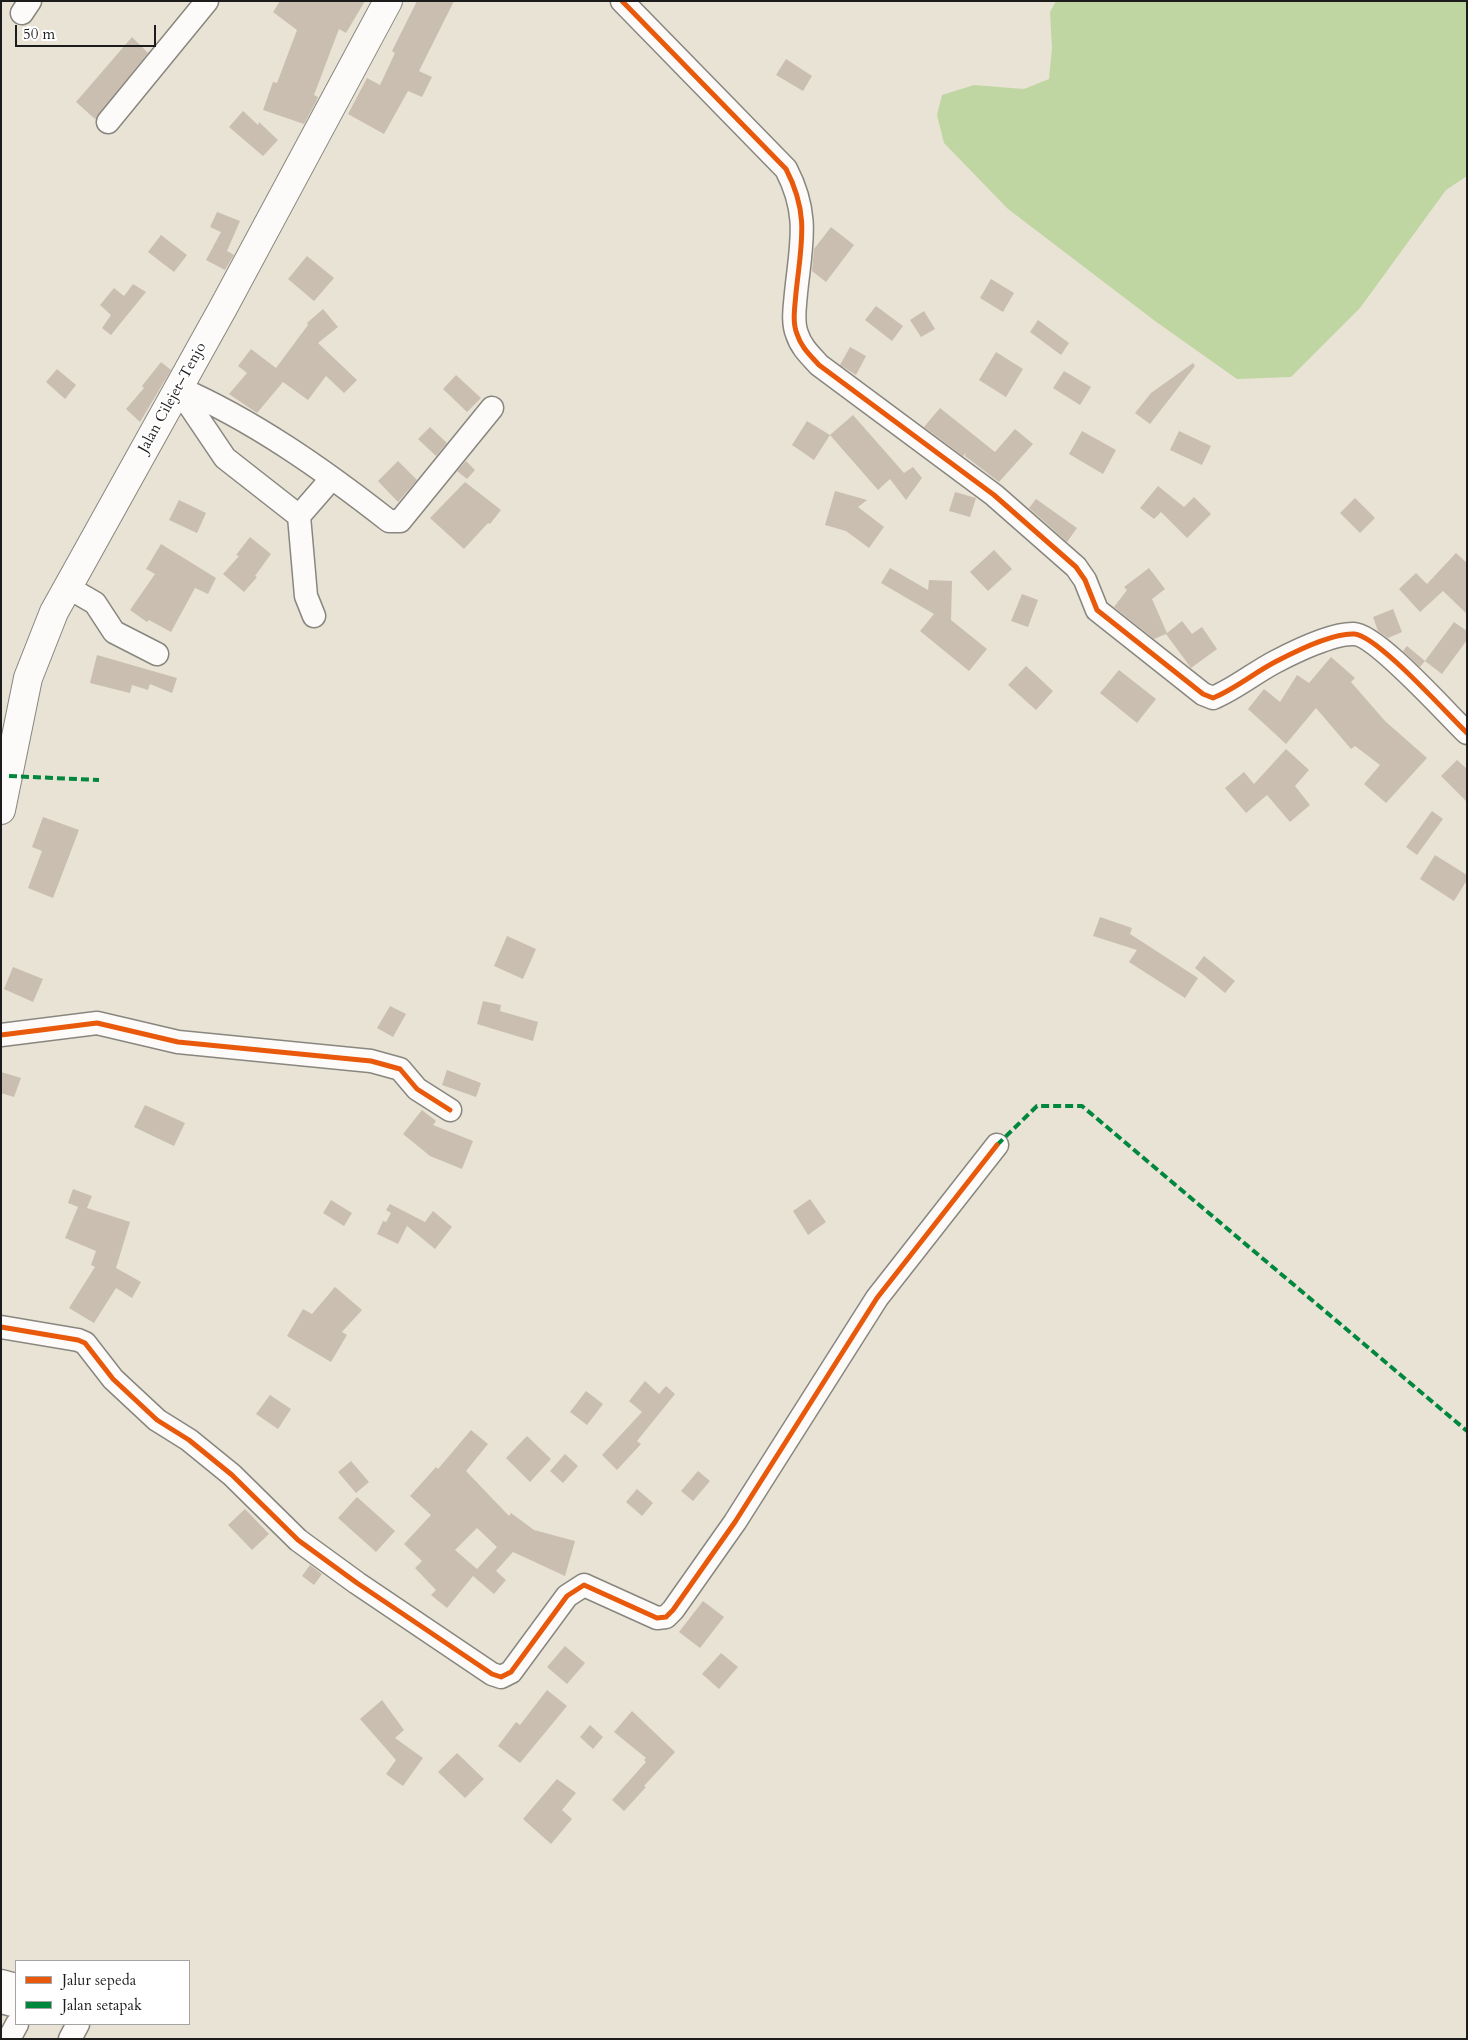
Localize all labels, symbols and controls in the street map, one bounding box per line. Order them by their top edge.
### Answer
scale bar [18,15,159,47]
text: 50 m [23,24,55,44]
street label: Jalan Cilejet–Tenjo [135,340,211,456]
legend [15,1960,190,2025]
text: Jalur sepeda [62,1970,136,1990]
text: Jalan setapak [62,1995,142,2015]

